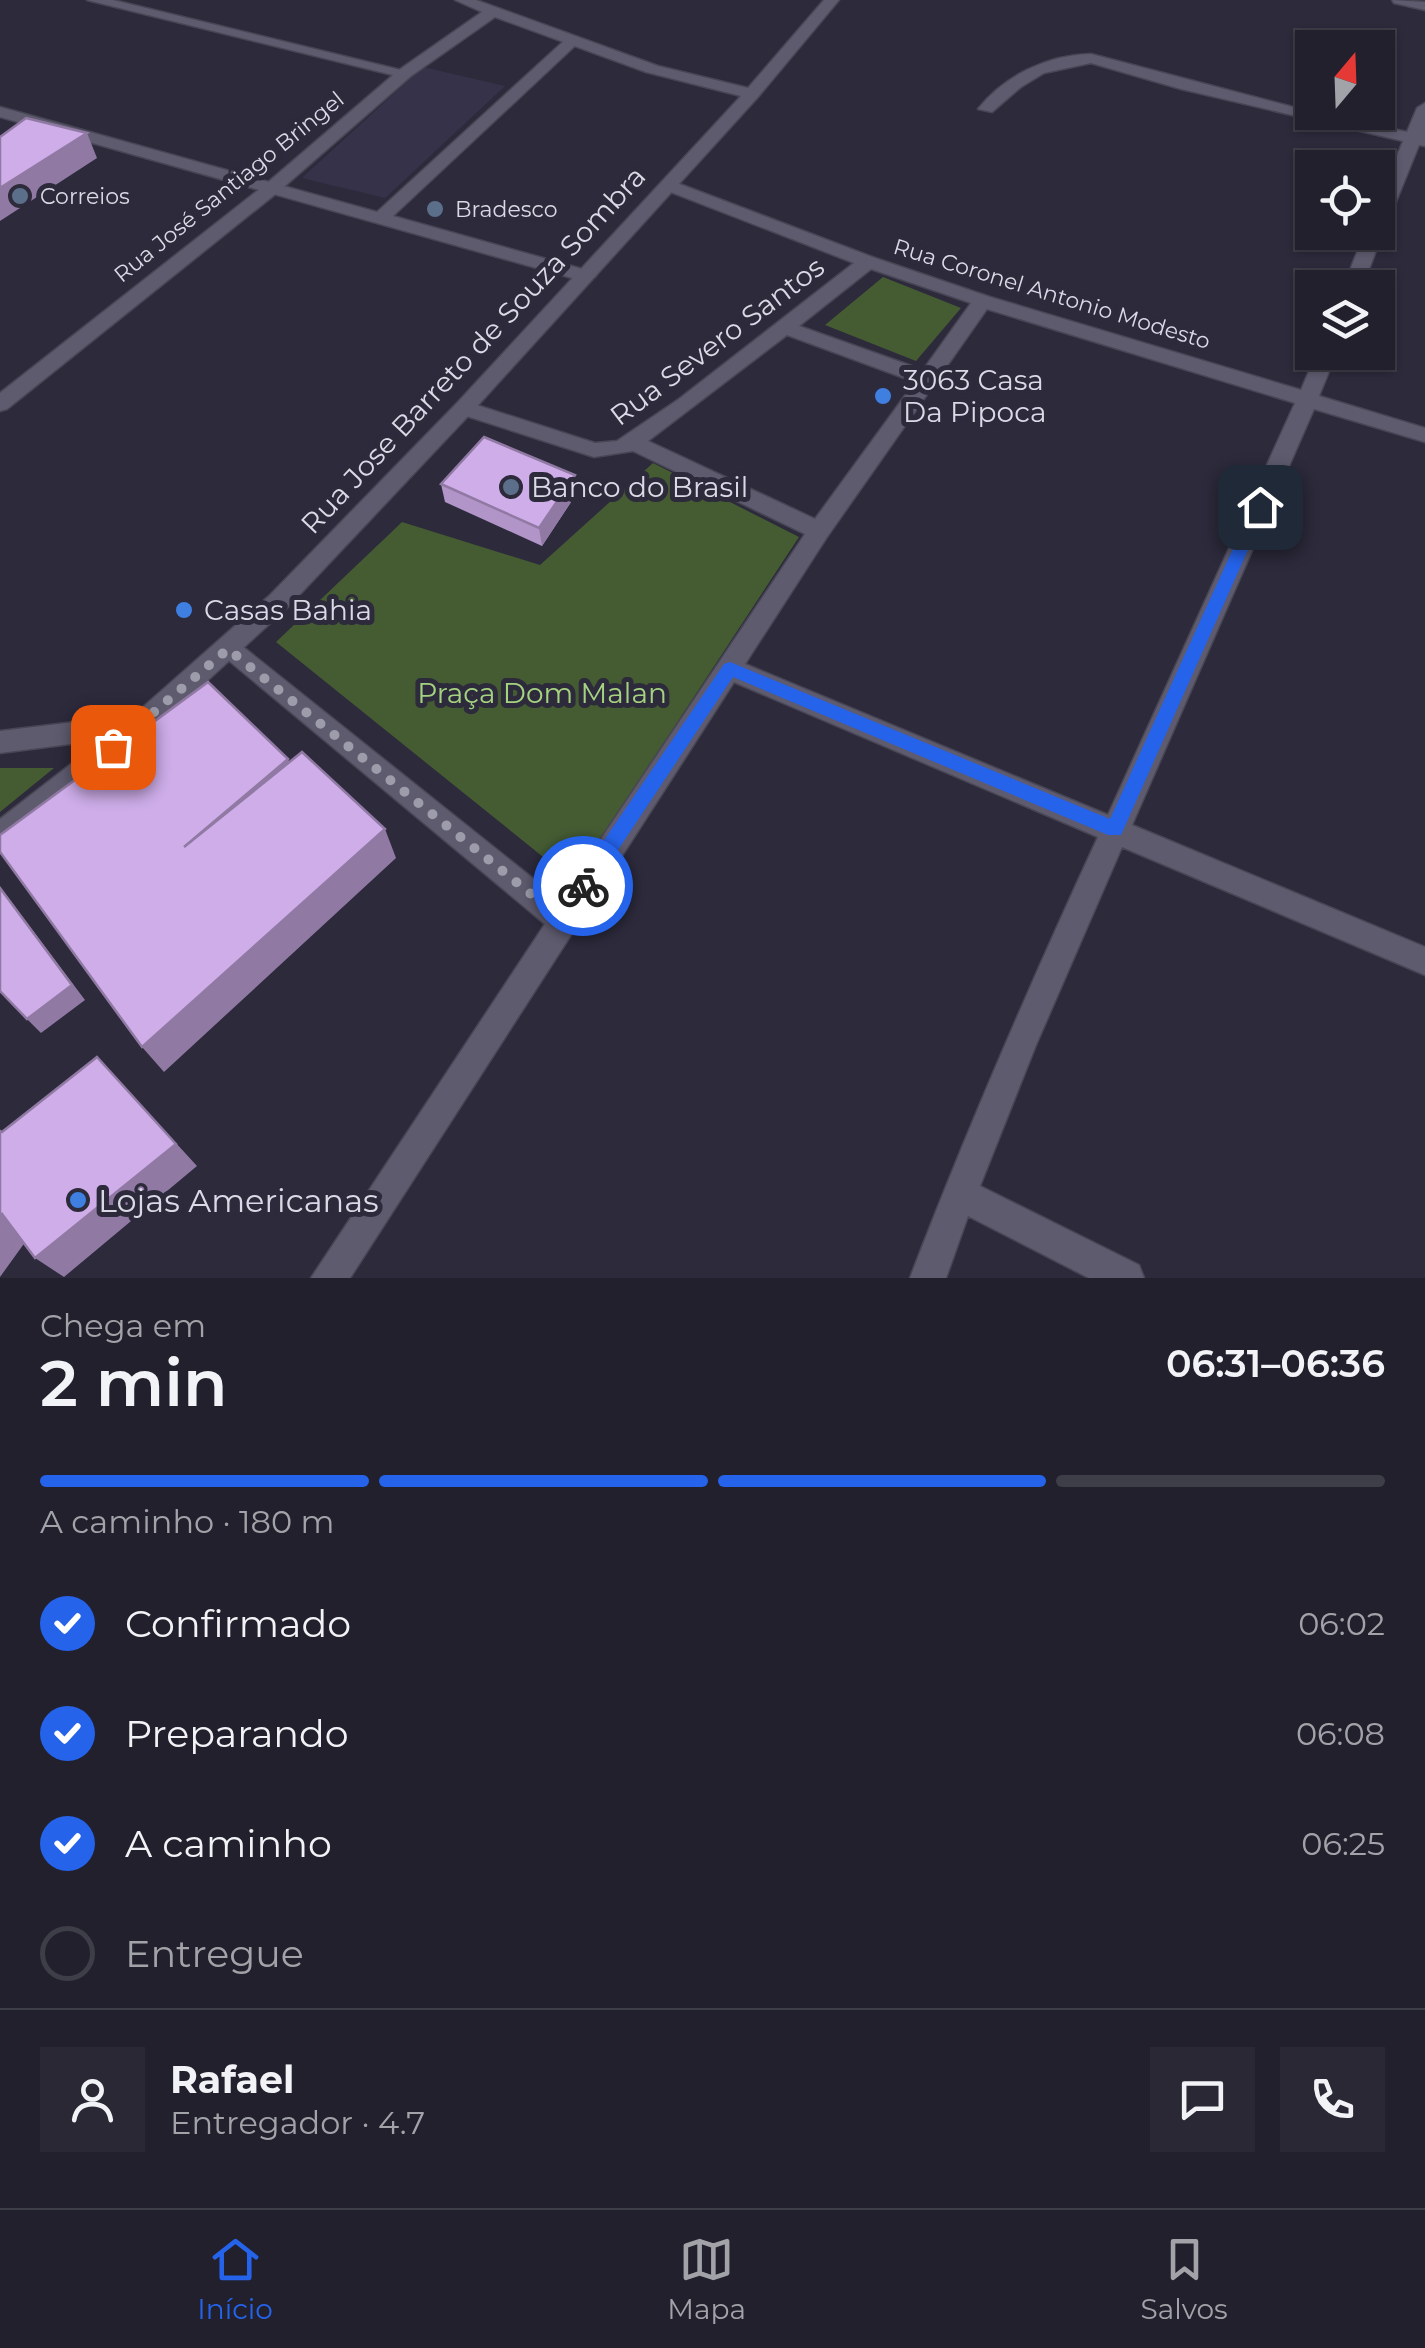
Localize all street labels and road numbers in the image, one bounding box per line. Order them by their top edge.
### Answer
street label: Rua José Santiago Bringel [109,86,349,288]
street label: Rua Jose Barreto de Souza Sombra [294,159,652,541]
street label: Rua Coronel Antonio Modesto [890,233,1214,355]
street label: Rua Severo Santos [603,250,831,432]

